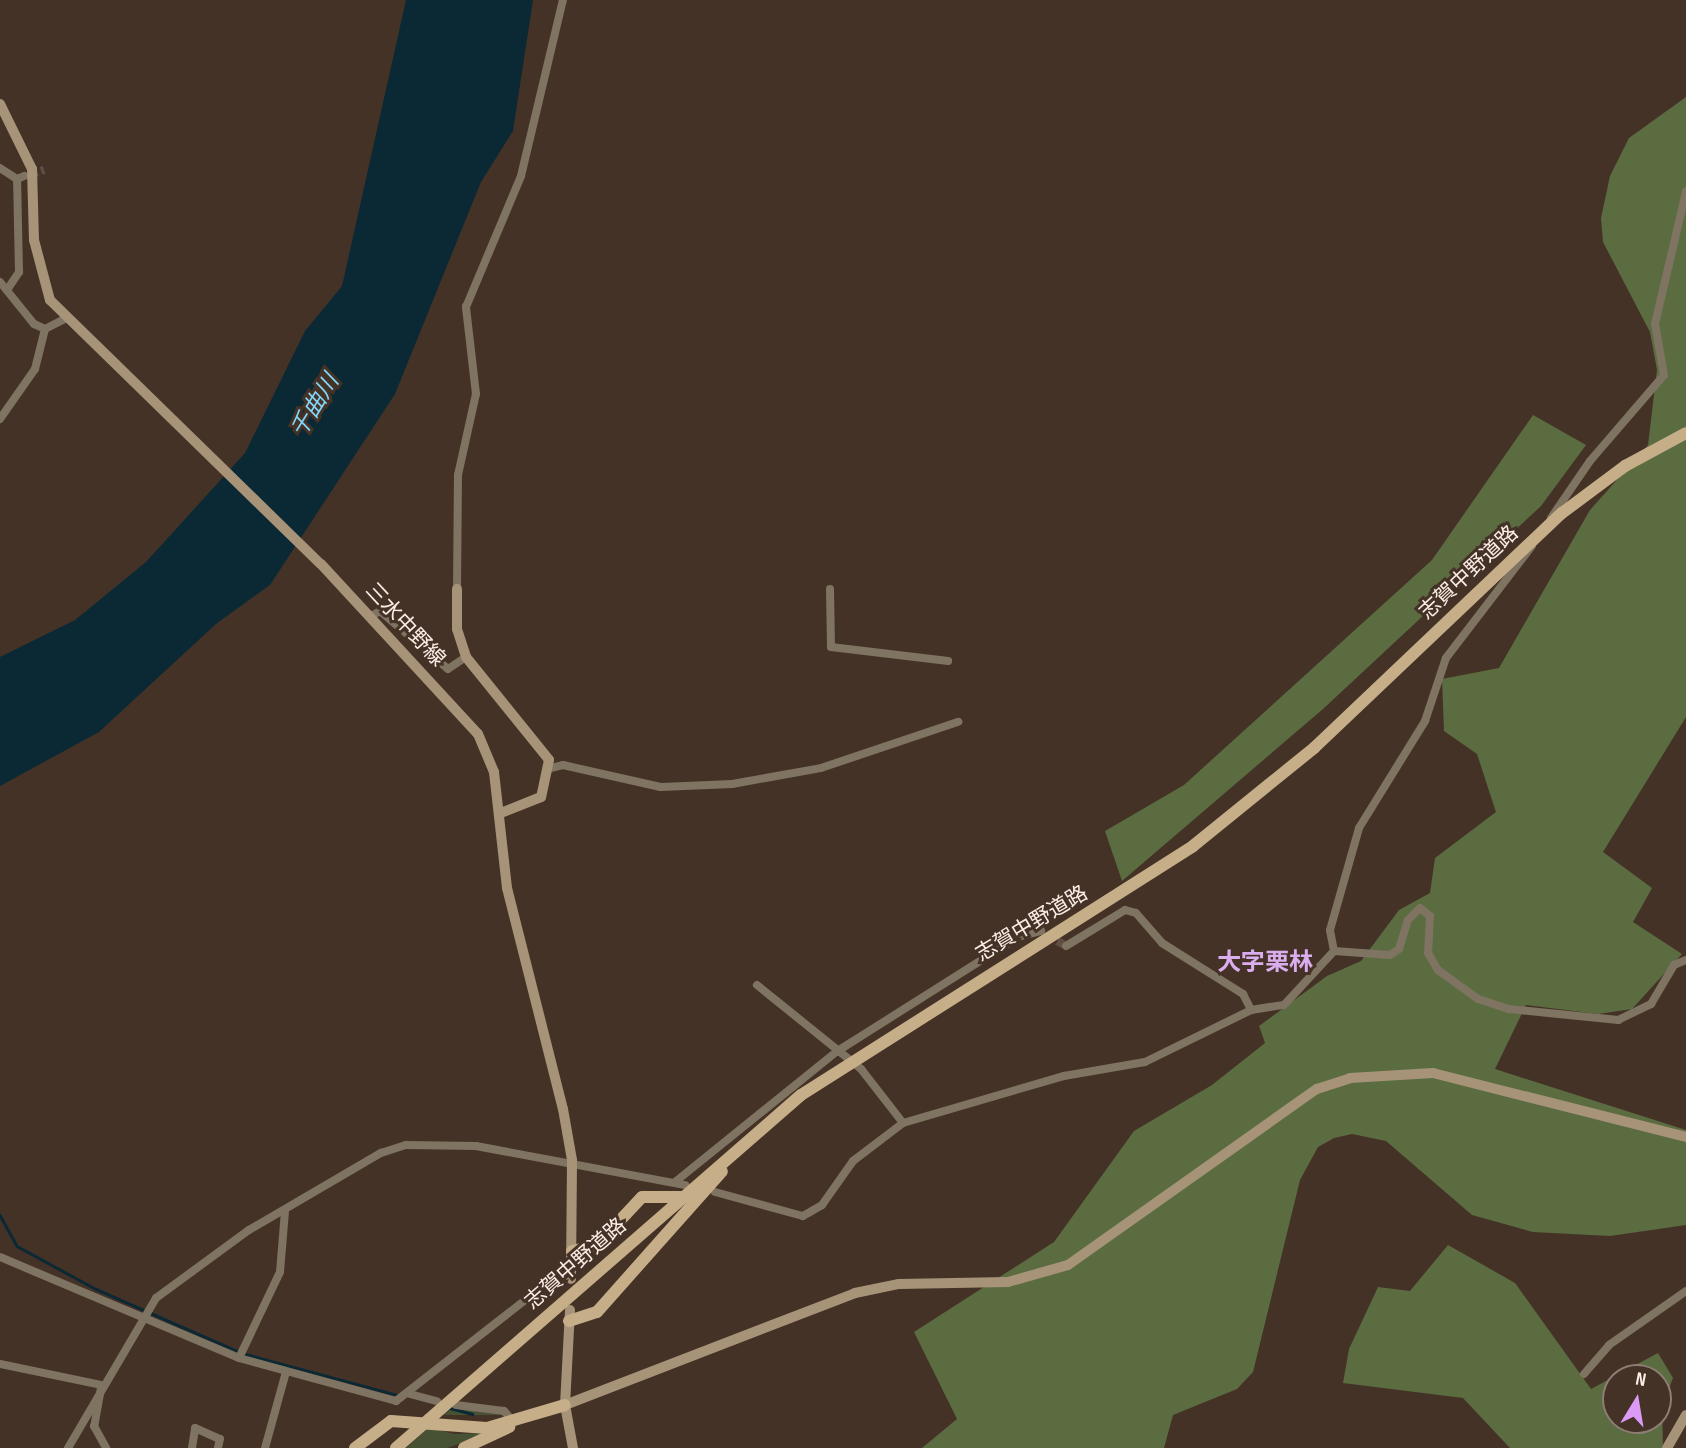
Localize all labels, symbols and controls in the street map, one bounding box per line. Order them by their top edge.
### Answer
water label: 千曲川 [285,369,345,443]
street label: 志賀中野道路 [1414,521,1524,625]
street label: 三水中野線 [360,578,450,672]
street label: 志賀中野道路 [972,881,1092,967]
district label: 大字栗林 [1217,949,1313,977]
street label: 志賀中野道路 [520,1213,632,1315]
north arrow [1602,1364,1672,1434]
text: N [1634,1368,1648,1392]

